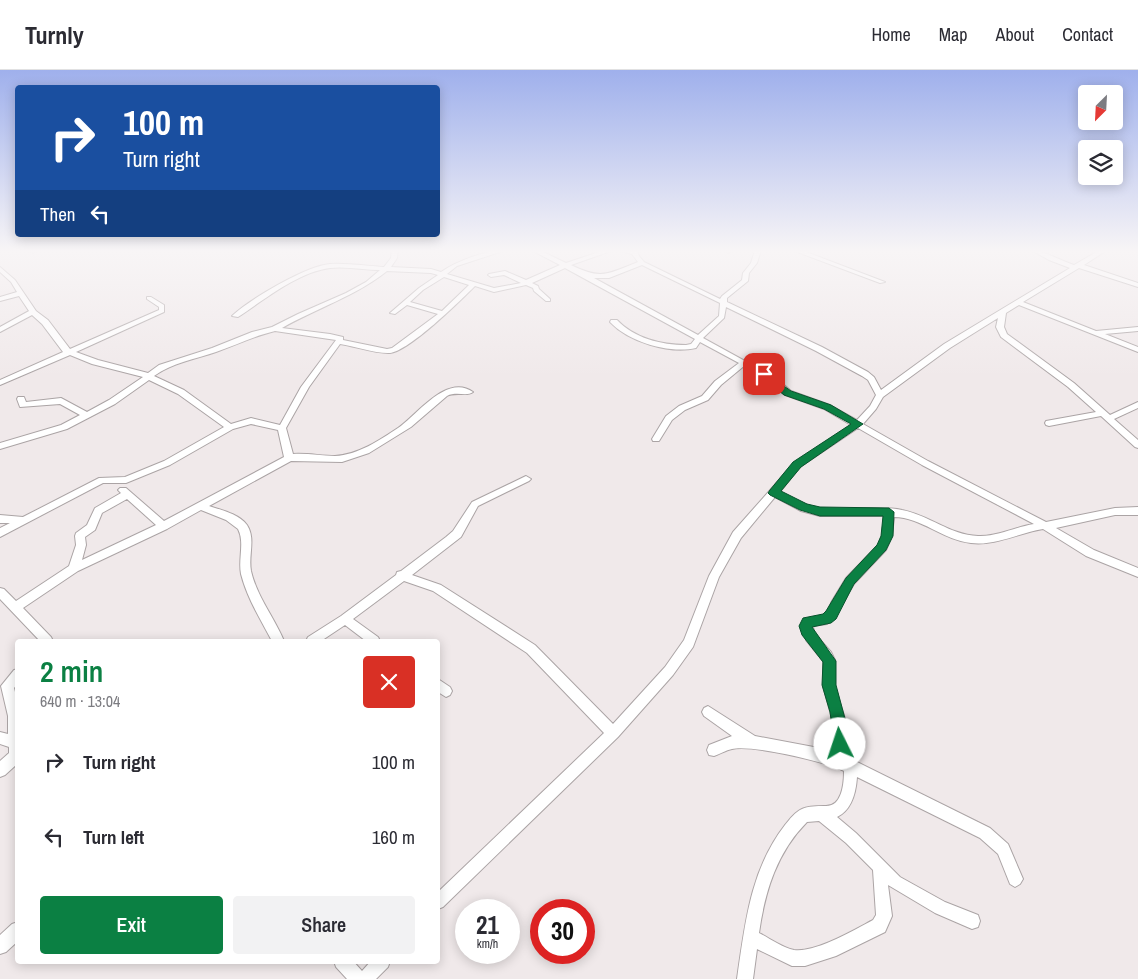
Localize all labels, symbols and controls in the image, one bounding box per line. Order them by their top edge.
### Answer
text: Turnly [25,19,84,51]
text: Home [871,22,911,47]
text: Map [939,22,968,47]
text: About [996,22,1034,47]
text: Contact [1062,22,1113,47]
north arrow [1078,85,1122,130]
map controls [1078,85,1123,185]
text: 100 m [123,99,204,146]
icon: right [40,105,105,170]
button: layers [1078,140,1123,185]
text: Turn right [123,144,200,174]
icon: left [86,200,114,228]
text: Then [40,201,76,227]
pin [743,353,785,395]
icon: arrive [750,360,778,388]
text: 2 min [40,651,103,691]
button: close [363,656,415,708]
text: 640 m · 13:04 [40,690,120,712]
position arrow [813,717,865,769]
icon: right [40,748,68,776]
text: Turn right [83,749,155,775]
text: 100 m [372,749,415,775]
icon: left [40,823,68,851]
text: Turn left [83,824,144,850]
text: 160 m [372,824,415,850]
button: Exit [40,896,223,954]
button: Share [233,896,415,954]
speed limit sign: 30 [530,899,595,964]
text: 21 [476,908,499,942]
text: km/h [477,936,498,952]

